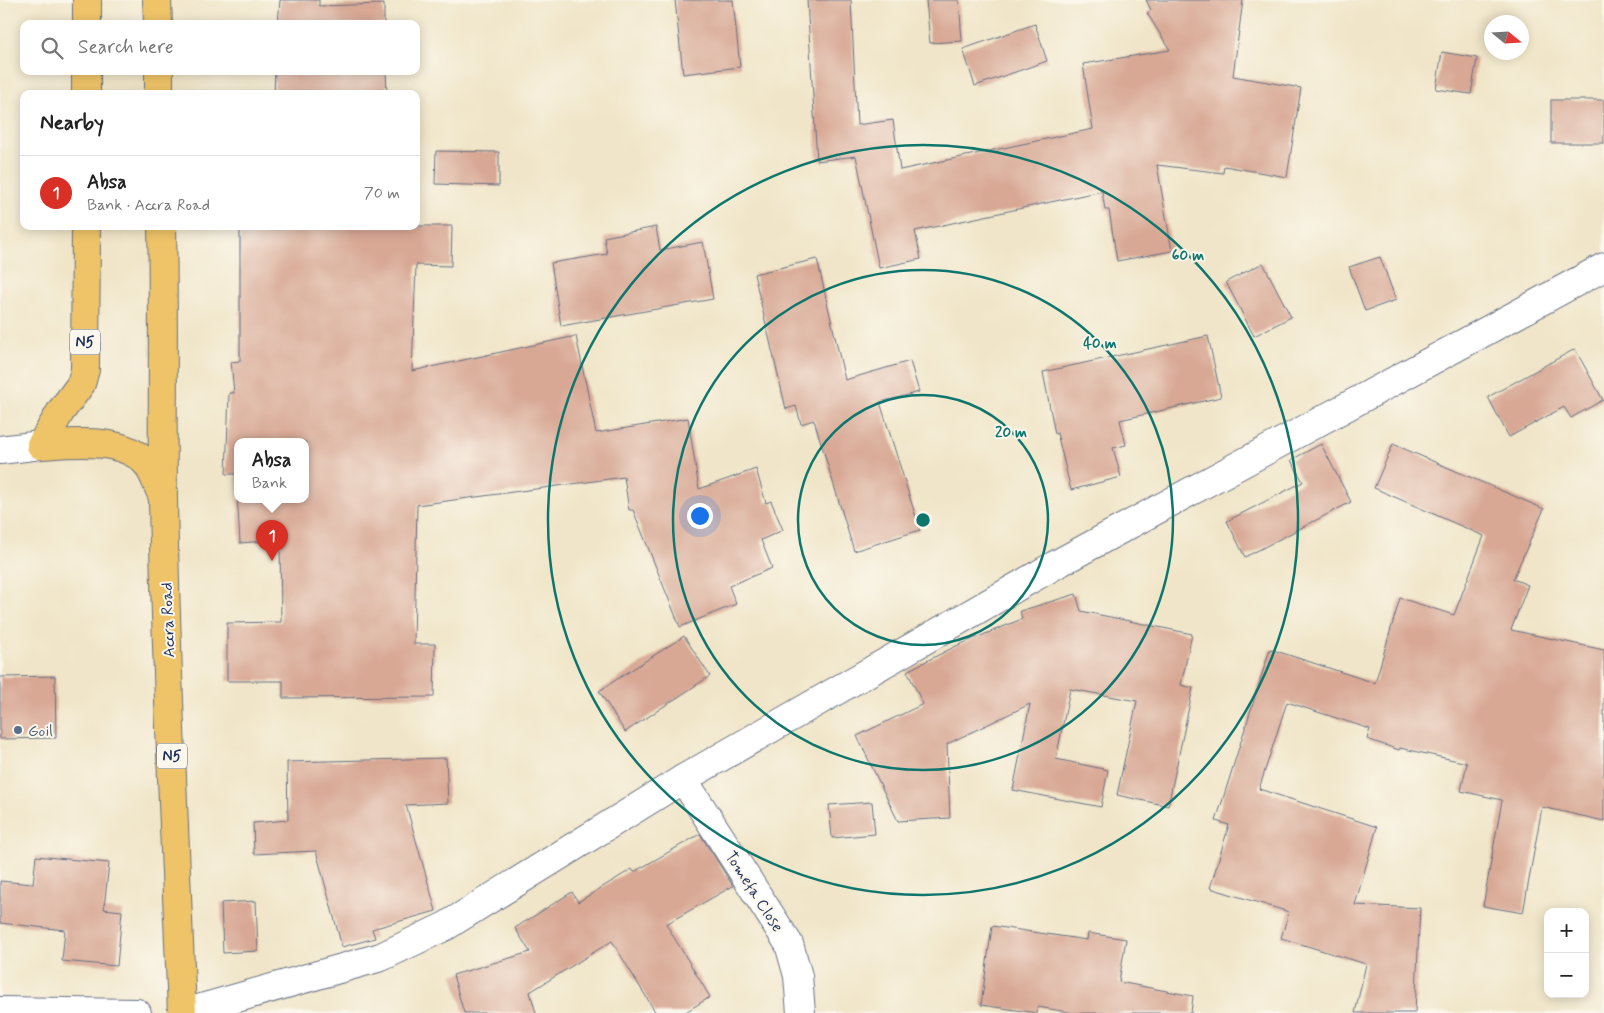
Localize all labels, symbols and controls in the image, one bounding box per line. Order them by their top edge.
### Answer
north arrow [1484,15,1529,60]
search box [20,20,420,75]
icon: search [38,34,66,62]
text: Search here [78,35,174,60]
text: Nearby [40,109,104,137]
text: Absa [87,170,127,195]
text: 1 [52,183,60,204]
text: 70 m [364,183,400,204]
text: Bank · Accra Road [87,195,210,216]
text: 60 m [1172,246,1204,266]
road number: N5 [70,330,100,354]
text: 40 m [1083,334,1117,354]
text: 20 m [995,423,1027,443]
popup [234,438,309,503]
text: Absa [252,448,291,473]
text: Bank [252,473,287,494]
your location [687,503,713,529]
centre of rings [914,511,932,529]
pin: 1 [256,520,288,561]
street label: Accra Road [157,582,180,658]
place label: Goil [28,721,53,742]
marker: Goil [12,724,24,736]
road number: N5 [157,744,187,768]
street label: Tomefa Close [720,847,788,936]
map controls [1544,908,1589,998]
button: + [1544,908,1589,953]
button: − [1544,953,1589,998]

